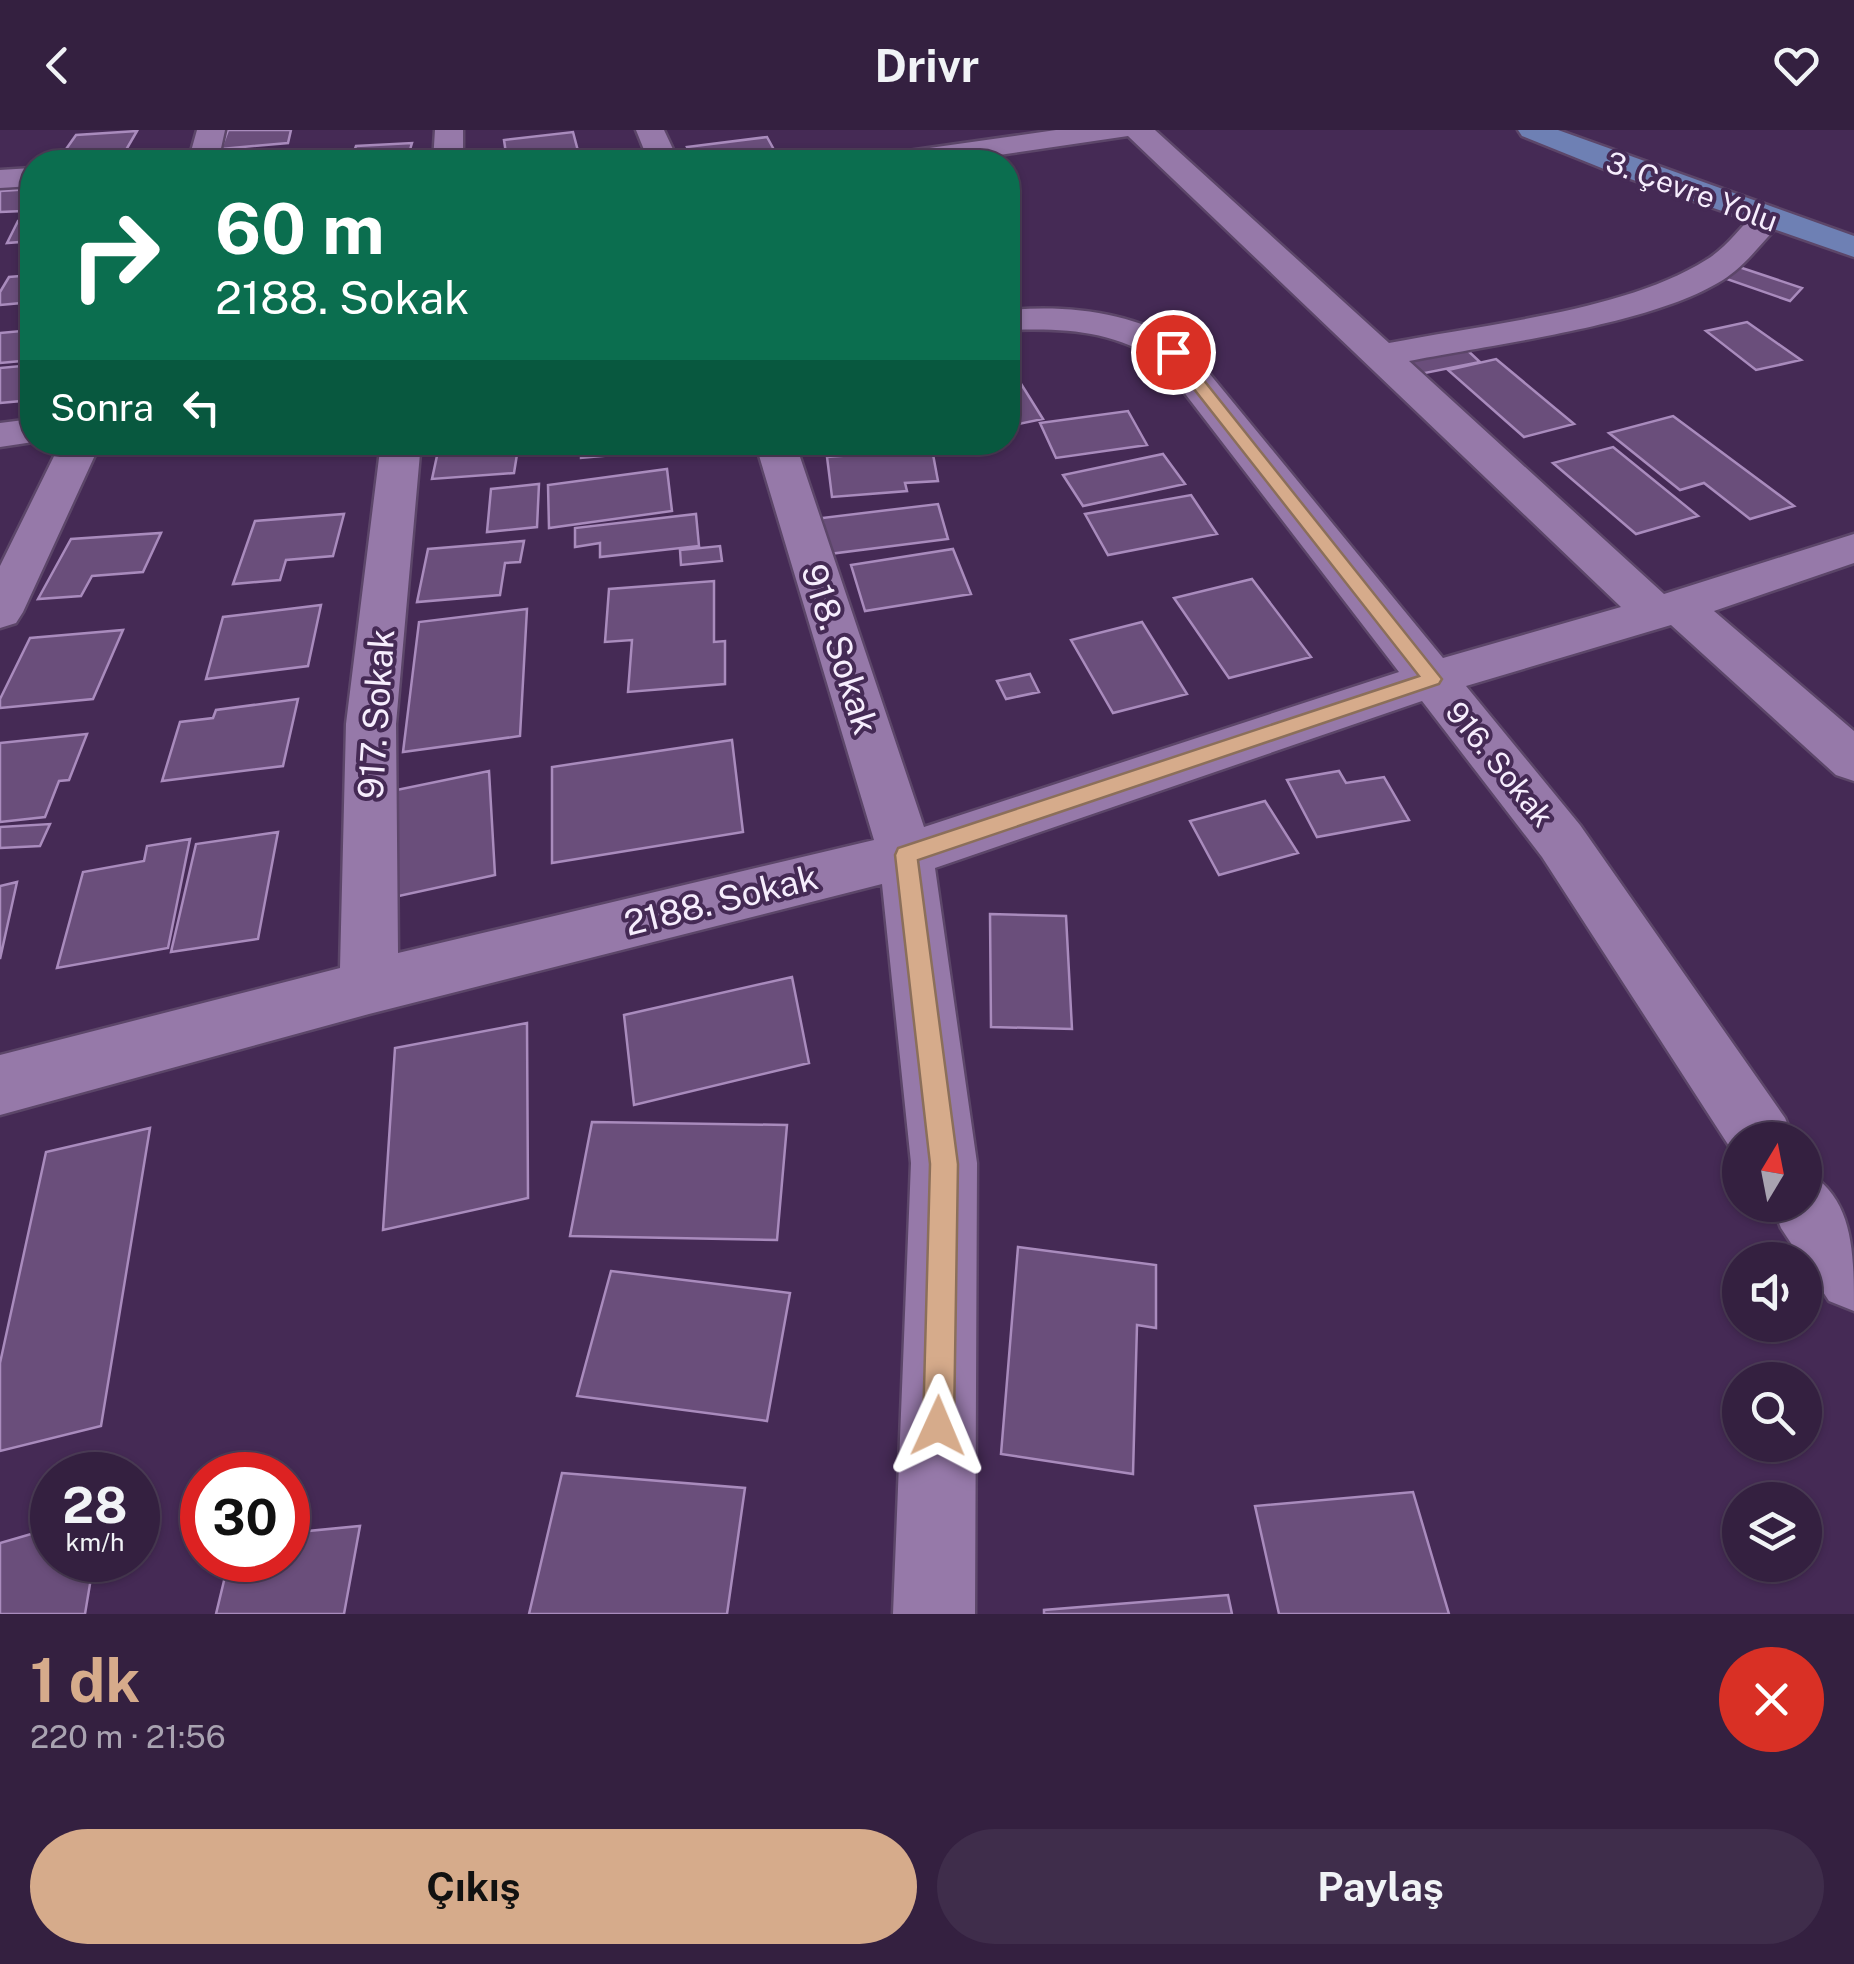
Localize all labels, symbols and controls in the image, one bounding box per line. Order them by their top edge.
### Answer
icon: back [30,38,85,93]
icon: heart [1769,38,1824,93]
text: Drivr [875,39,979,92]
street label: 3. Çevre Yolu [1601,143,1783,239]
text: 60 m [215,187,385,270]
icon: right [50,190,180,320]
text: 2188. Sokak [215,271,469,324]
pin [1131,310,1216,395]
icon: arrive [1146,325,1201,380]
icon: left [174,380,229,435]
text: Sonra [50,385,154,430]
street label: 918. Sokak [793,559,887,739]
street label: 917. Sokak [350,628,402,800]
street label: 916. Sokak [1439,694,1561,834]
street label: 2188. Sokak [620,856,822,944]
north arrow [1722,1122,1822,1222]
map controls [1722,1122,1822,1582]
button: sound [1722,1242,1822,1342]
button: search [1722,1362,1822,1462]
position arrow [886,1374,990,1478]
speed limit sign: 30 [180,1452,310,1582]
text: 28 [62,1475,128,1534]
button: layers [1722,1482,1822,1582]
text: km/h [66,1527,124,1557]
text: 1 dk [30,1645,140,1716]
button: close [1719,1647,1824,1752]
text: 220 m · 21:56 [30,1718,226,1755]
button: Çıkış [30,1829,917,1944]
button: Paylaş [937,1829,1824,1944]

